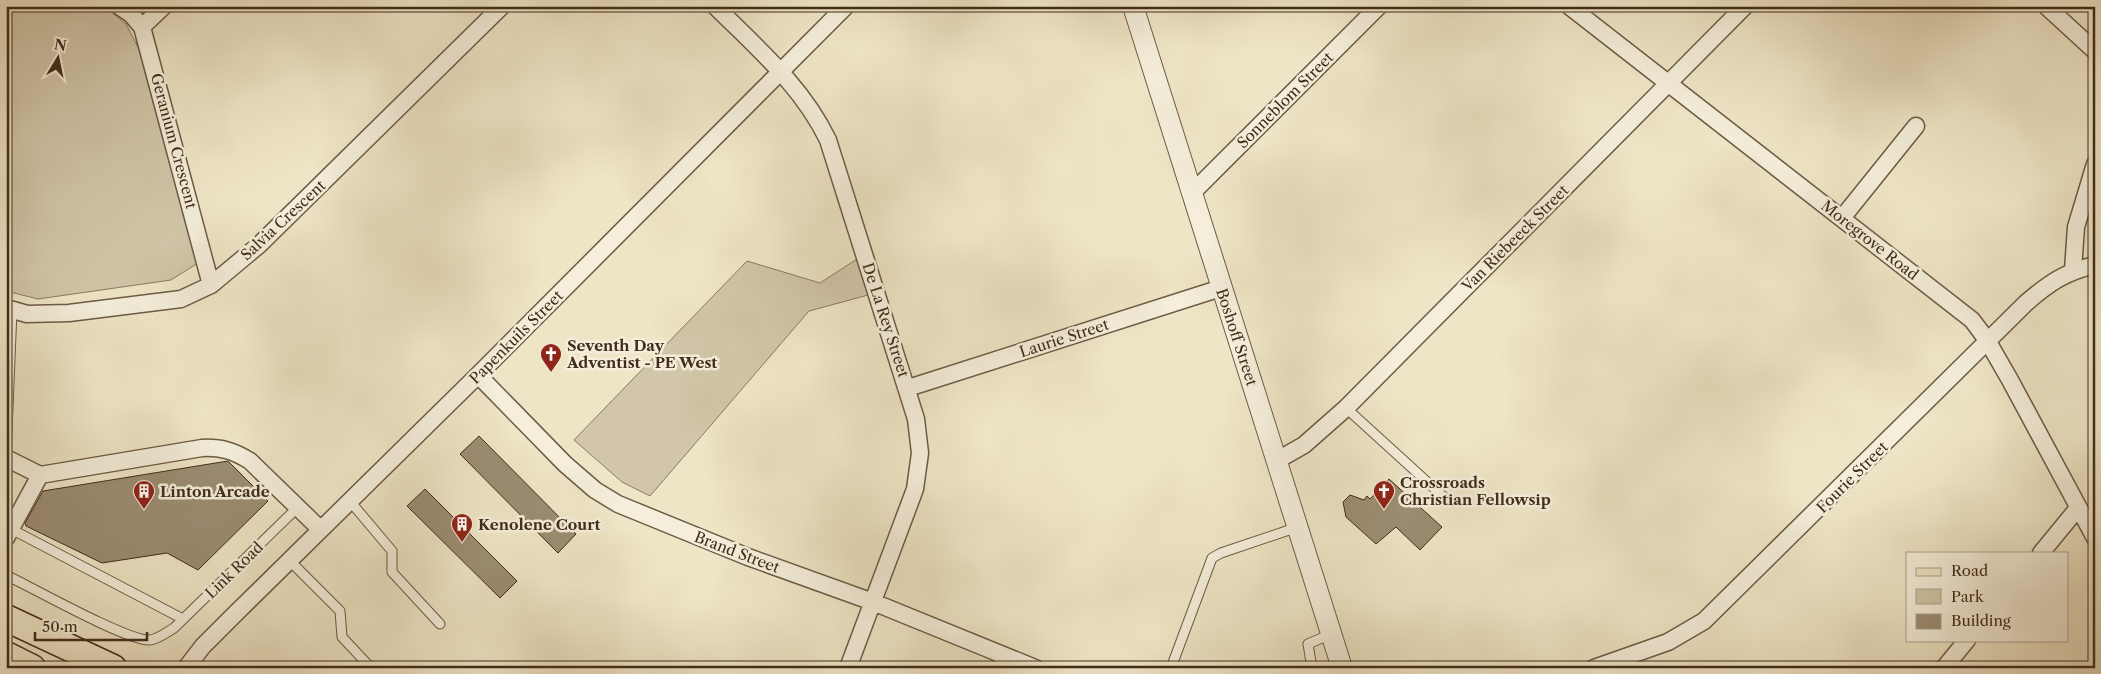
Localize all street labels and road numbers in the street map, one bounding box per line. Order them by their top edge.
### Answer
street label: Sonneblom Street [1233,47,1338,152]
street label: Geranium Crescent [147,71,201,211]
street label: Salvia Crescent [237,175,330,264]
street label: Van Riebeeck Street [1457,180,1573,296]
street label: Moregrove Road [1817,196,1923,284]
street label: De La Rey Street [859,260,914,380]
street label: Papenkuils Street [465,286,567,388]
street label: Boshoff Street [1212,286,1262,389]
street label: Laurie Street [1017,314,1112,361]
street label: Fourie Street [1812,437,1892,517]
street label: Brand Street [692,527,783,577]
street label: Link Road [201,538,267,602]

